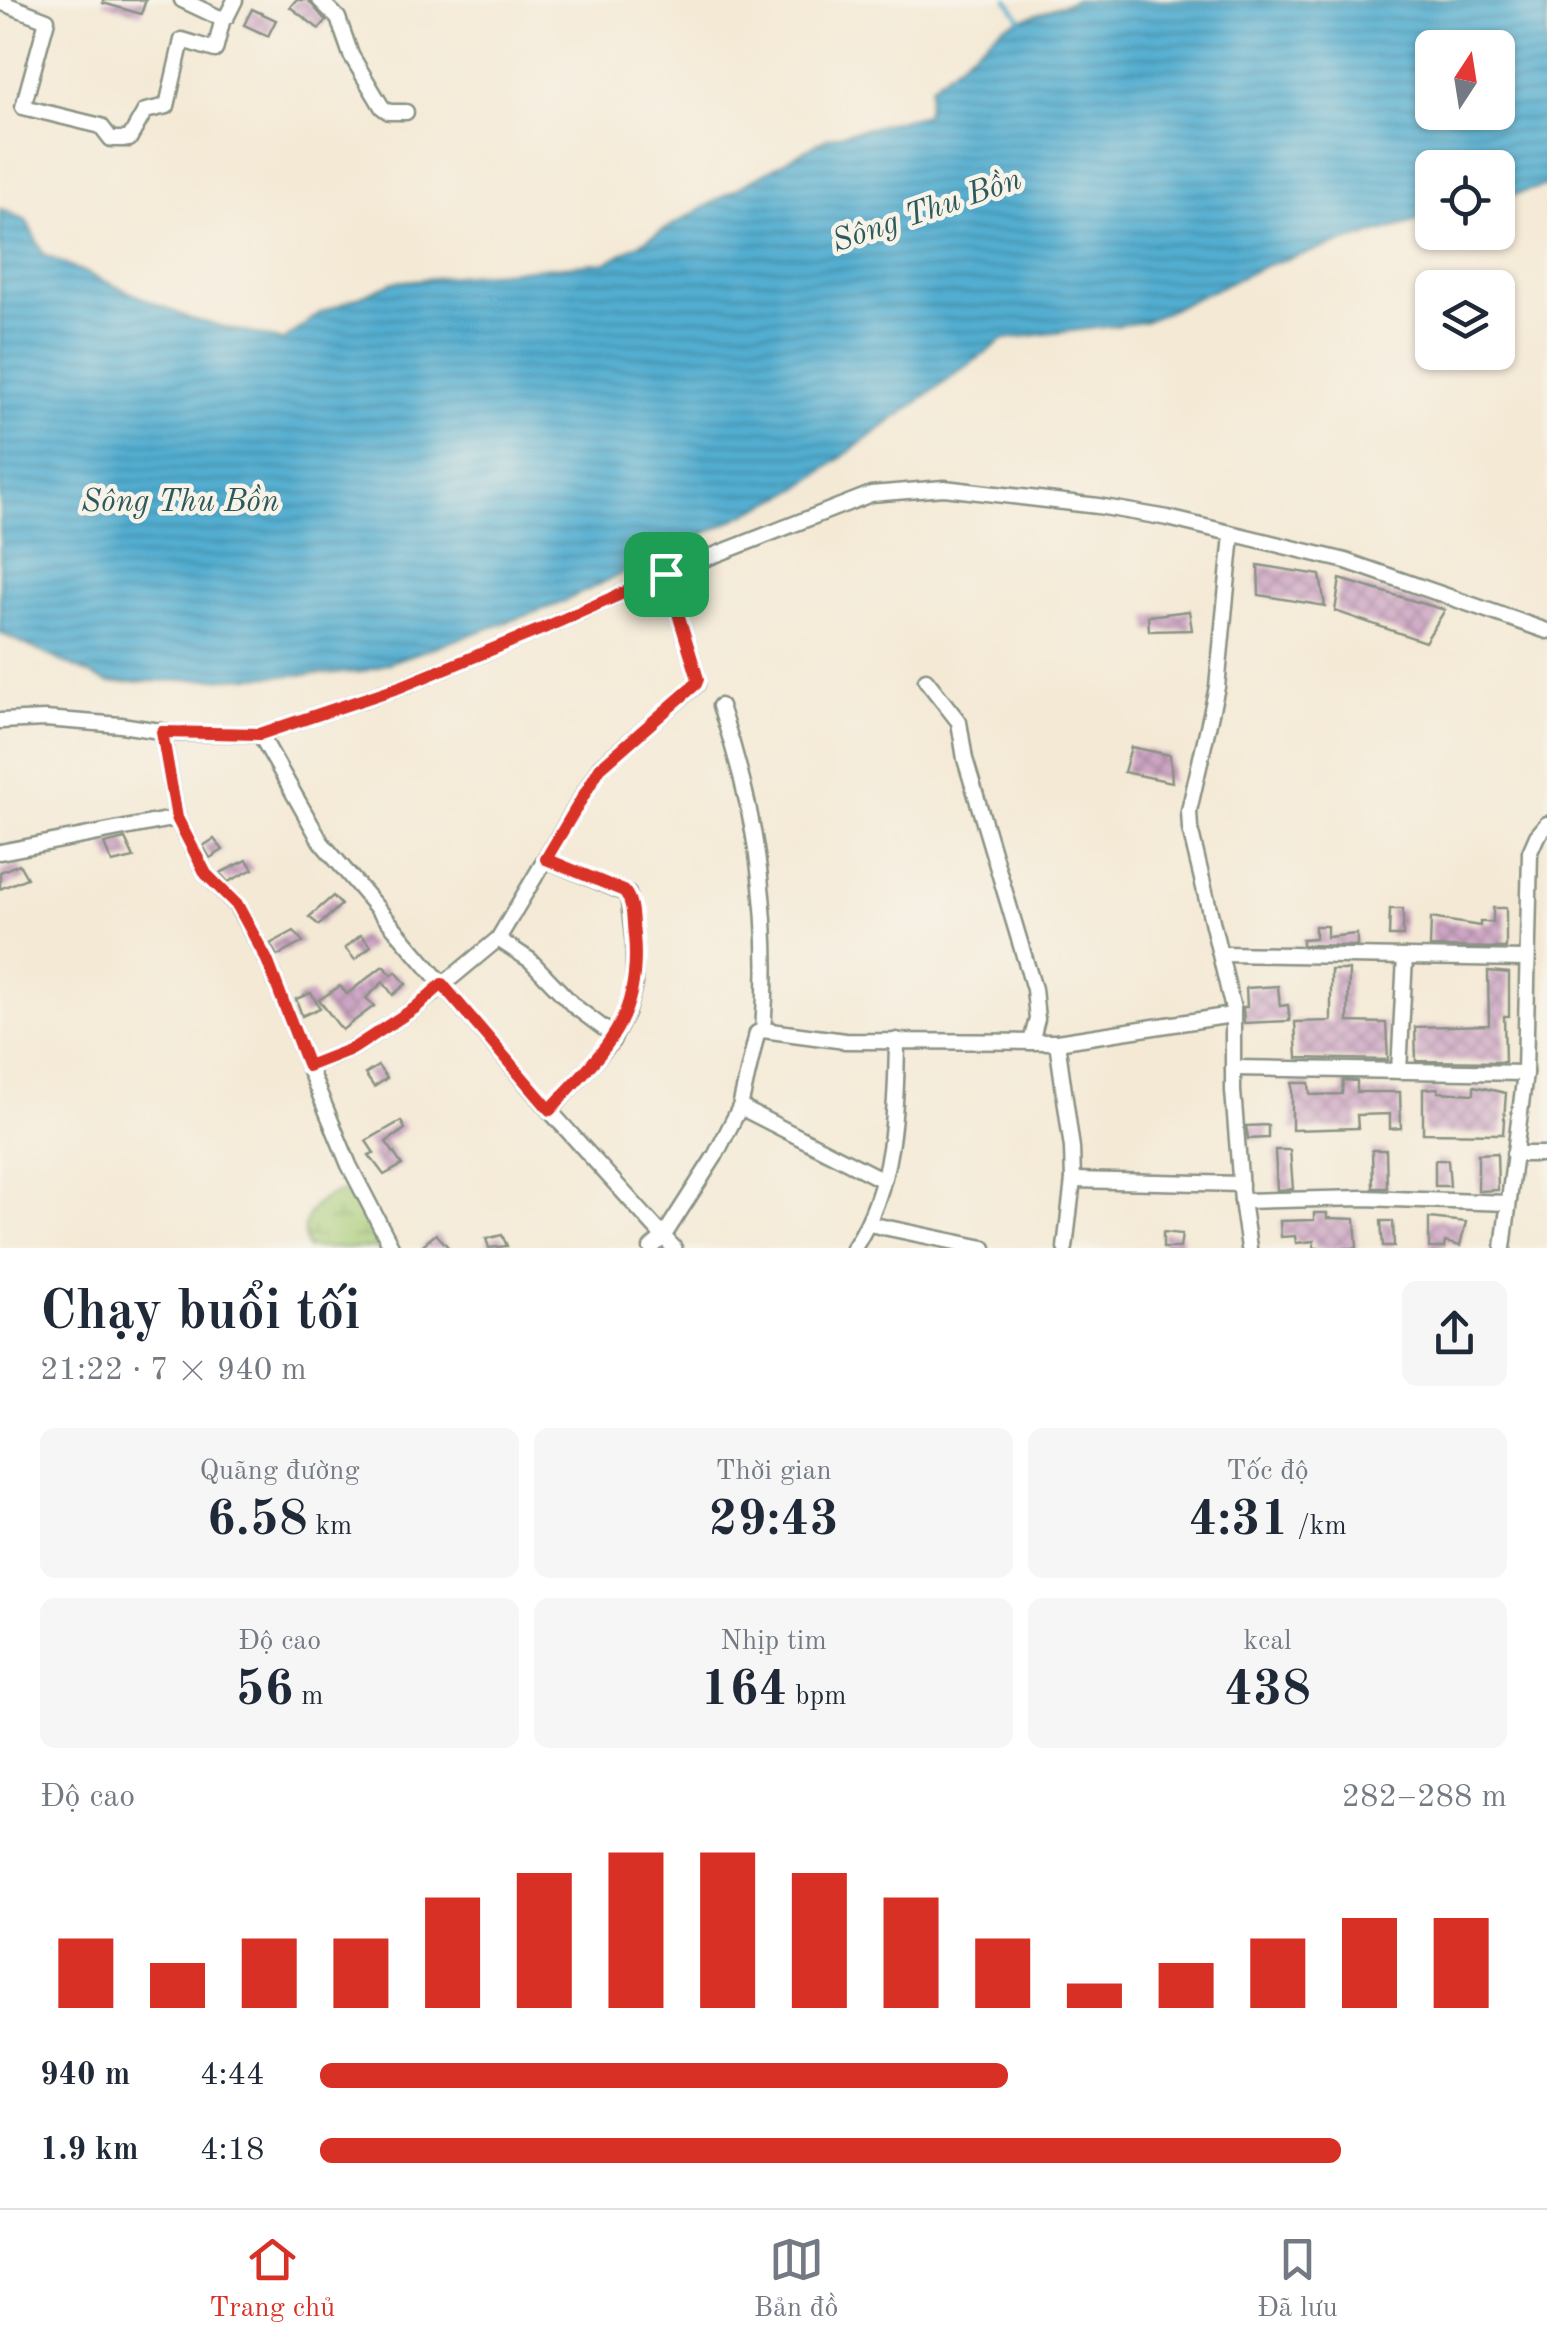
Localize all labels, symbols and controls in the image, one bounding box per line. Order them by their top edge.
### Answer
north arrow [1415,30,1515,130]
map controls [1415,30,1515,370]
button: locate [1415,150,1515,250]
water label: Sông Thu Bồn [827,162,1026,259]
button: layers [1415,270,1515,370]
water label: Sông Thu Bồn [81,484,279,519]
pin [624,532,709,617]
icon: arrive [639,547,694,602]
button: share [1402,1281,1507,1386]
text: Chạy buổi tối [40,1286,360,1341]
text: 21:22 · 7 × 940 m [40,1355,307,1387]
text: Quãng đường [199,1458,360,1486]
text: Thời gian [715,1458,832,1486]
text: Tốc độ [1226,1458,1309,1486]
text: 6.58 [207,1496,308,1546]
text: 29:43 [709,1496,839,1546]
text: 4:31 [1188,1496,1289,1546]
text: km [308,1513,352,1541]
text: /km [1289,1513,1347,1541]
text: Độ cao [238,1628,321,1656]
text: Nhịp tim [720,1628,827,1656]
text: kcal [1243,1628,1292,1656]
text: 56 [235,1666,293,1716]
text: 164 [701,1666,788,1716]
text: 438 [1224,1666,1311,1716]
text: m [293,1683,324,1711]
text: bpm [788,1683,846,1711]
text: Độ cao [40,1782,135,1814]
text: 282–288 m [1341,1782,1507,1814]
text: 940 m [40,2060,130,2092]
text: 4:44 [200,2060,265,2092]
text: 1.9 km [40,2135,139,2167]
text: 4:18 [200,2135,265,2167]
tab: Trang chủ [209,2232,335,2327]
tab: Bản đồ [754,2232,838,2327]
tab: Đã lưu [1257,2232,1338,2327]

